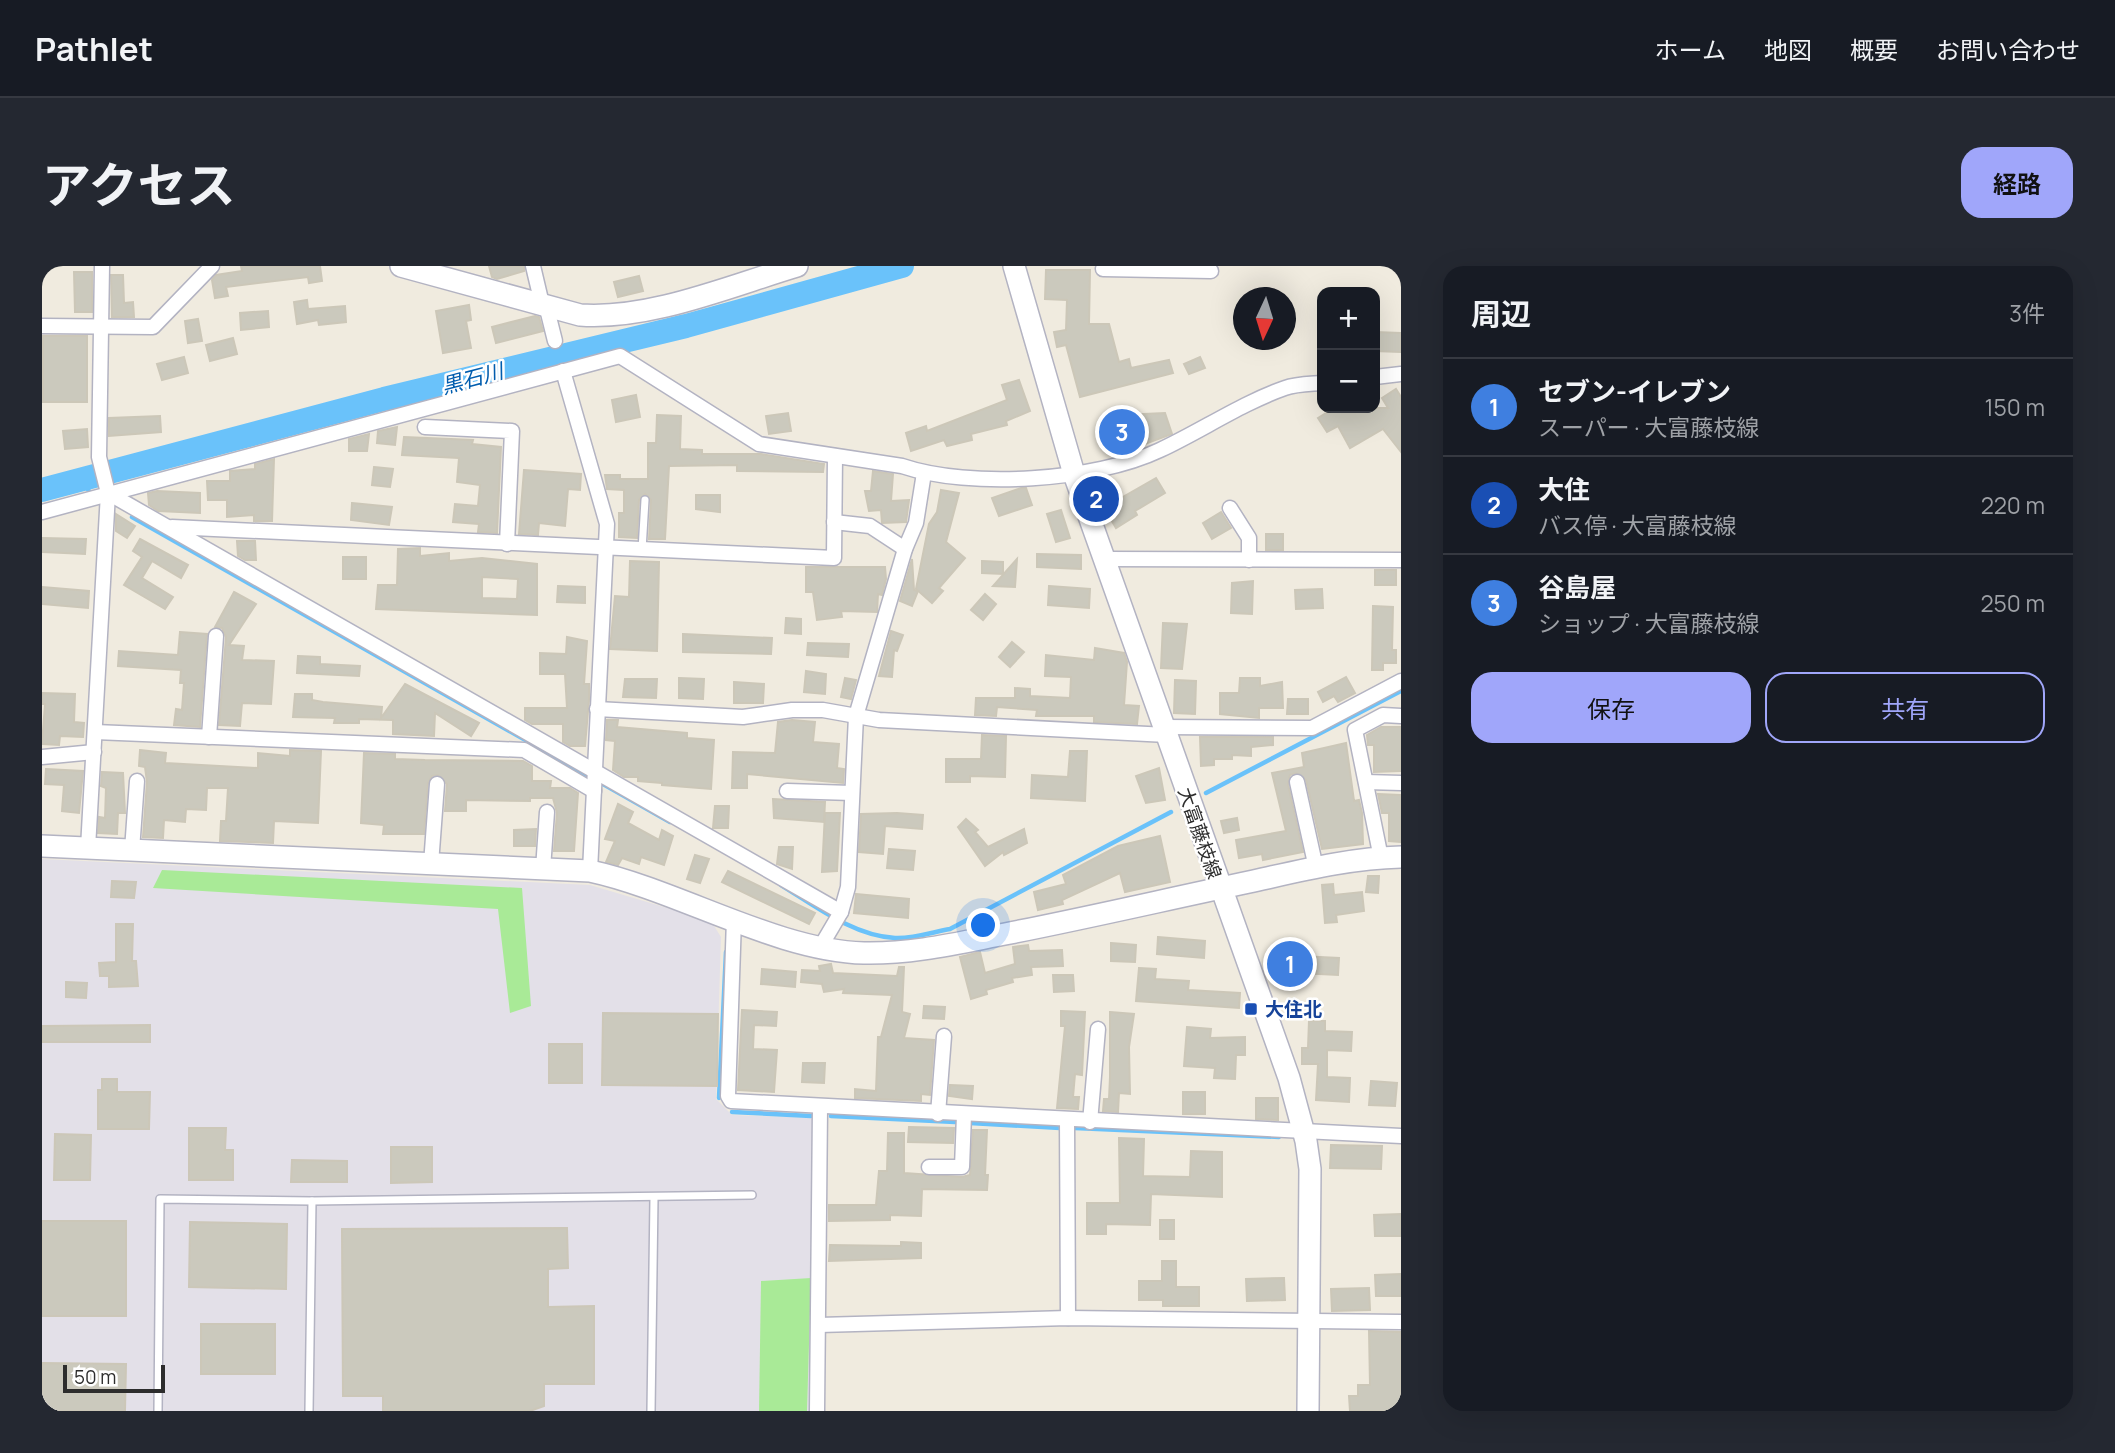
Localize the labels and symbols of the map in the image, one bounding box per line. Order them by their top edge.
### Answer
north arrow [1233,287,1296,350]
water label: 黒石川 [438,356,508,400]
pin: 3 [1099,406,1145,458]
pin: 2 [1073,473,1119,525]
street label: 大富藤枝線 [1172,784,1228,882]
your location [966,908,1000,942]
pin: 1 [1267,938,1313,990]
place label: 大住北 [1265,996,1322,1022]
marker: 大住北 [1243,1001,1259,1017]
scale bar [63,1362,164,1394]

